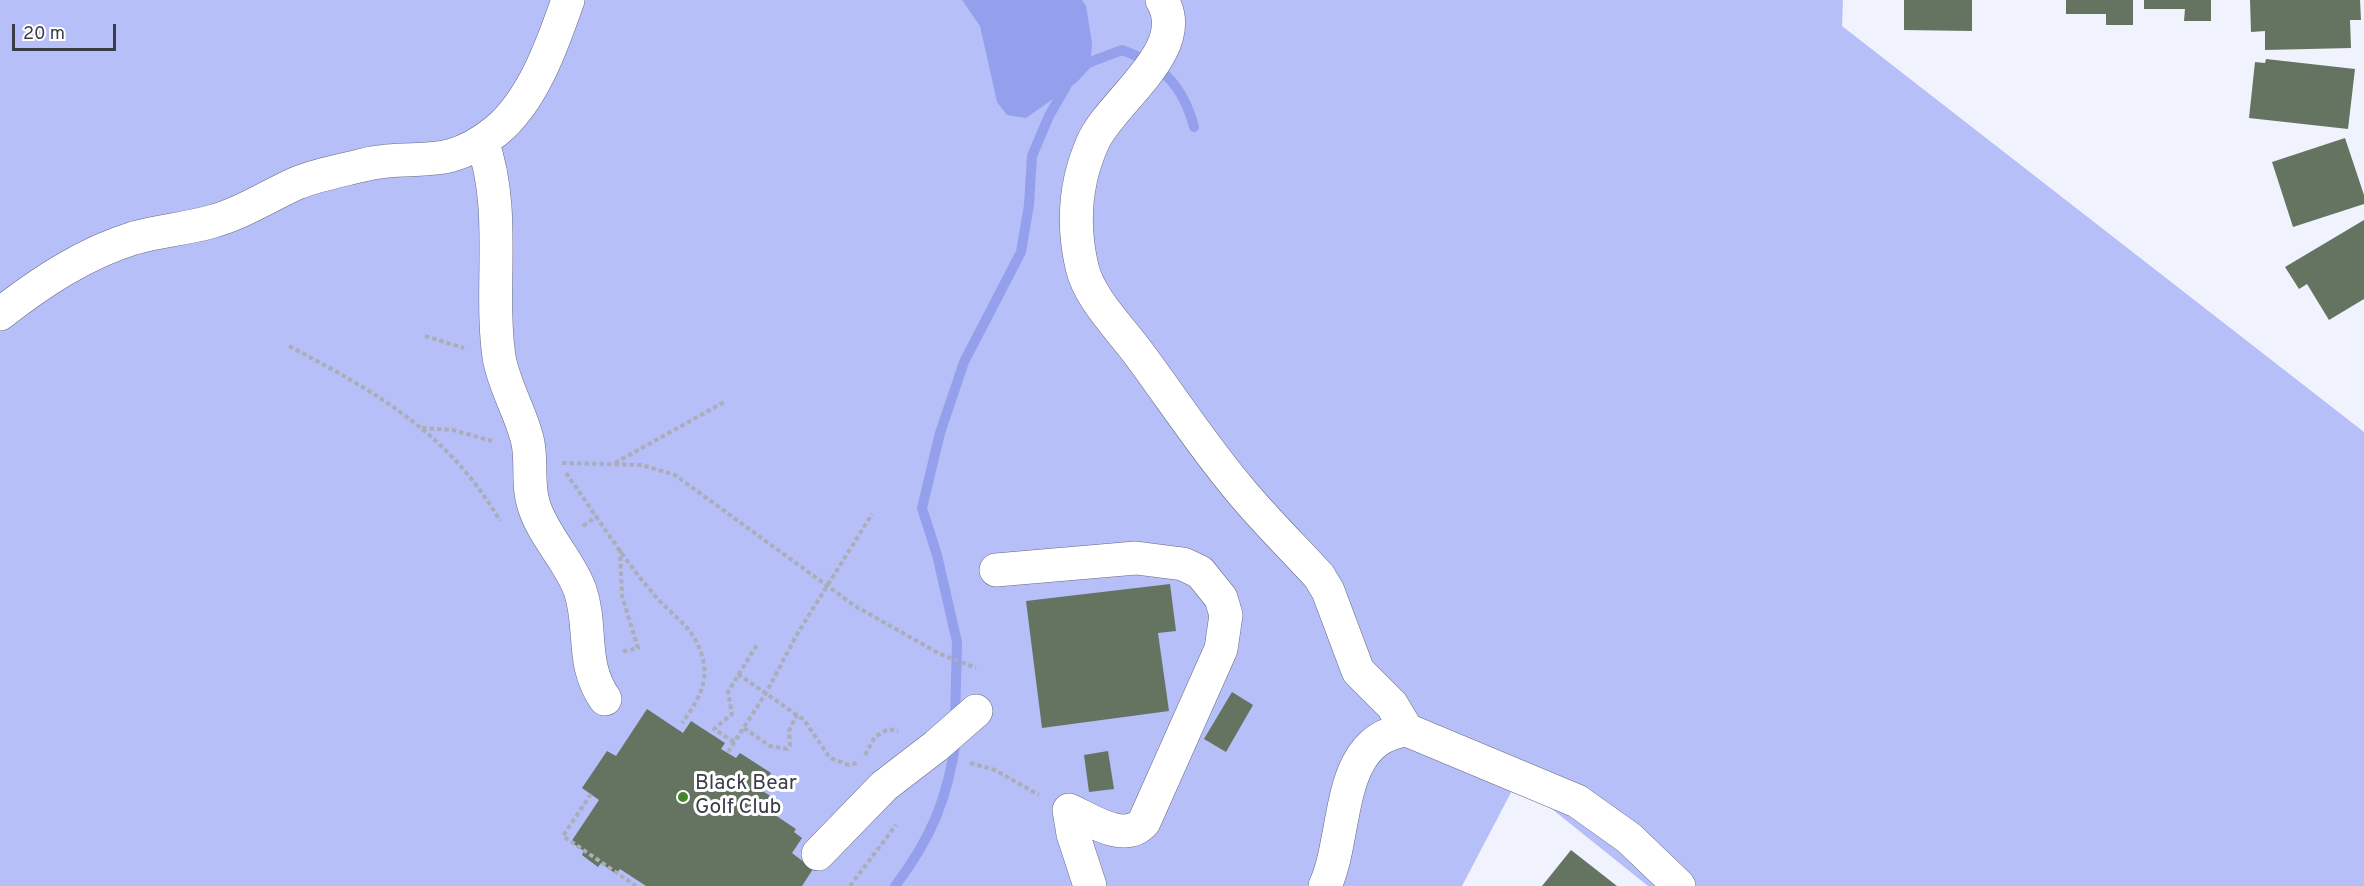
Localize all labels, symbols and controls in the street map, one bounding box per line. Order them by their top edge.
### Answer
scale bar [15,12,118,50]
text: 20 m [23,23,65,46]
place label: Black Bear Golf Club [695,772,797,822]
marker: Black Bear Golf Club [676,790,690,804]

